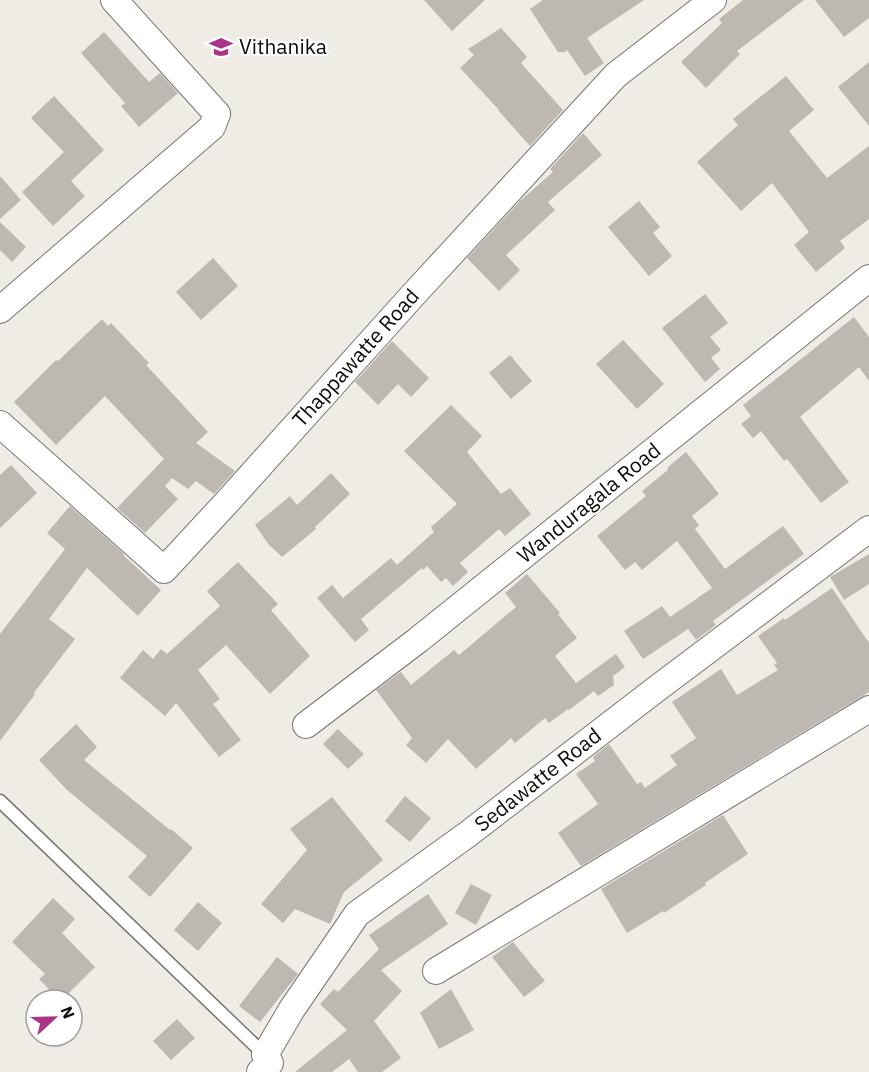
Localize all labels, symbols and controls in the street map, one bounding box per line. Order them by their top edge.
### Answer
place label: Vithanika [239,32,327,60]
school or university icon: Vithanika [208,34,234,60]
street label: Thappawatte Road [286,282,425,432]
street label: Wanduragala Road [511,436,666,569]
street label: Sedawatte Road [468,721,606,837]
north arrow [24,988,84,1048]
text: N [56,1003,79,1022]

